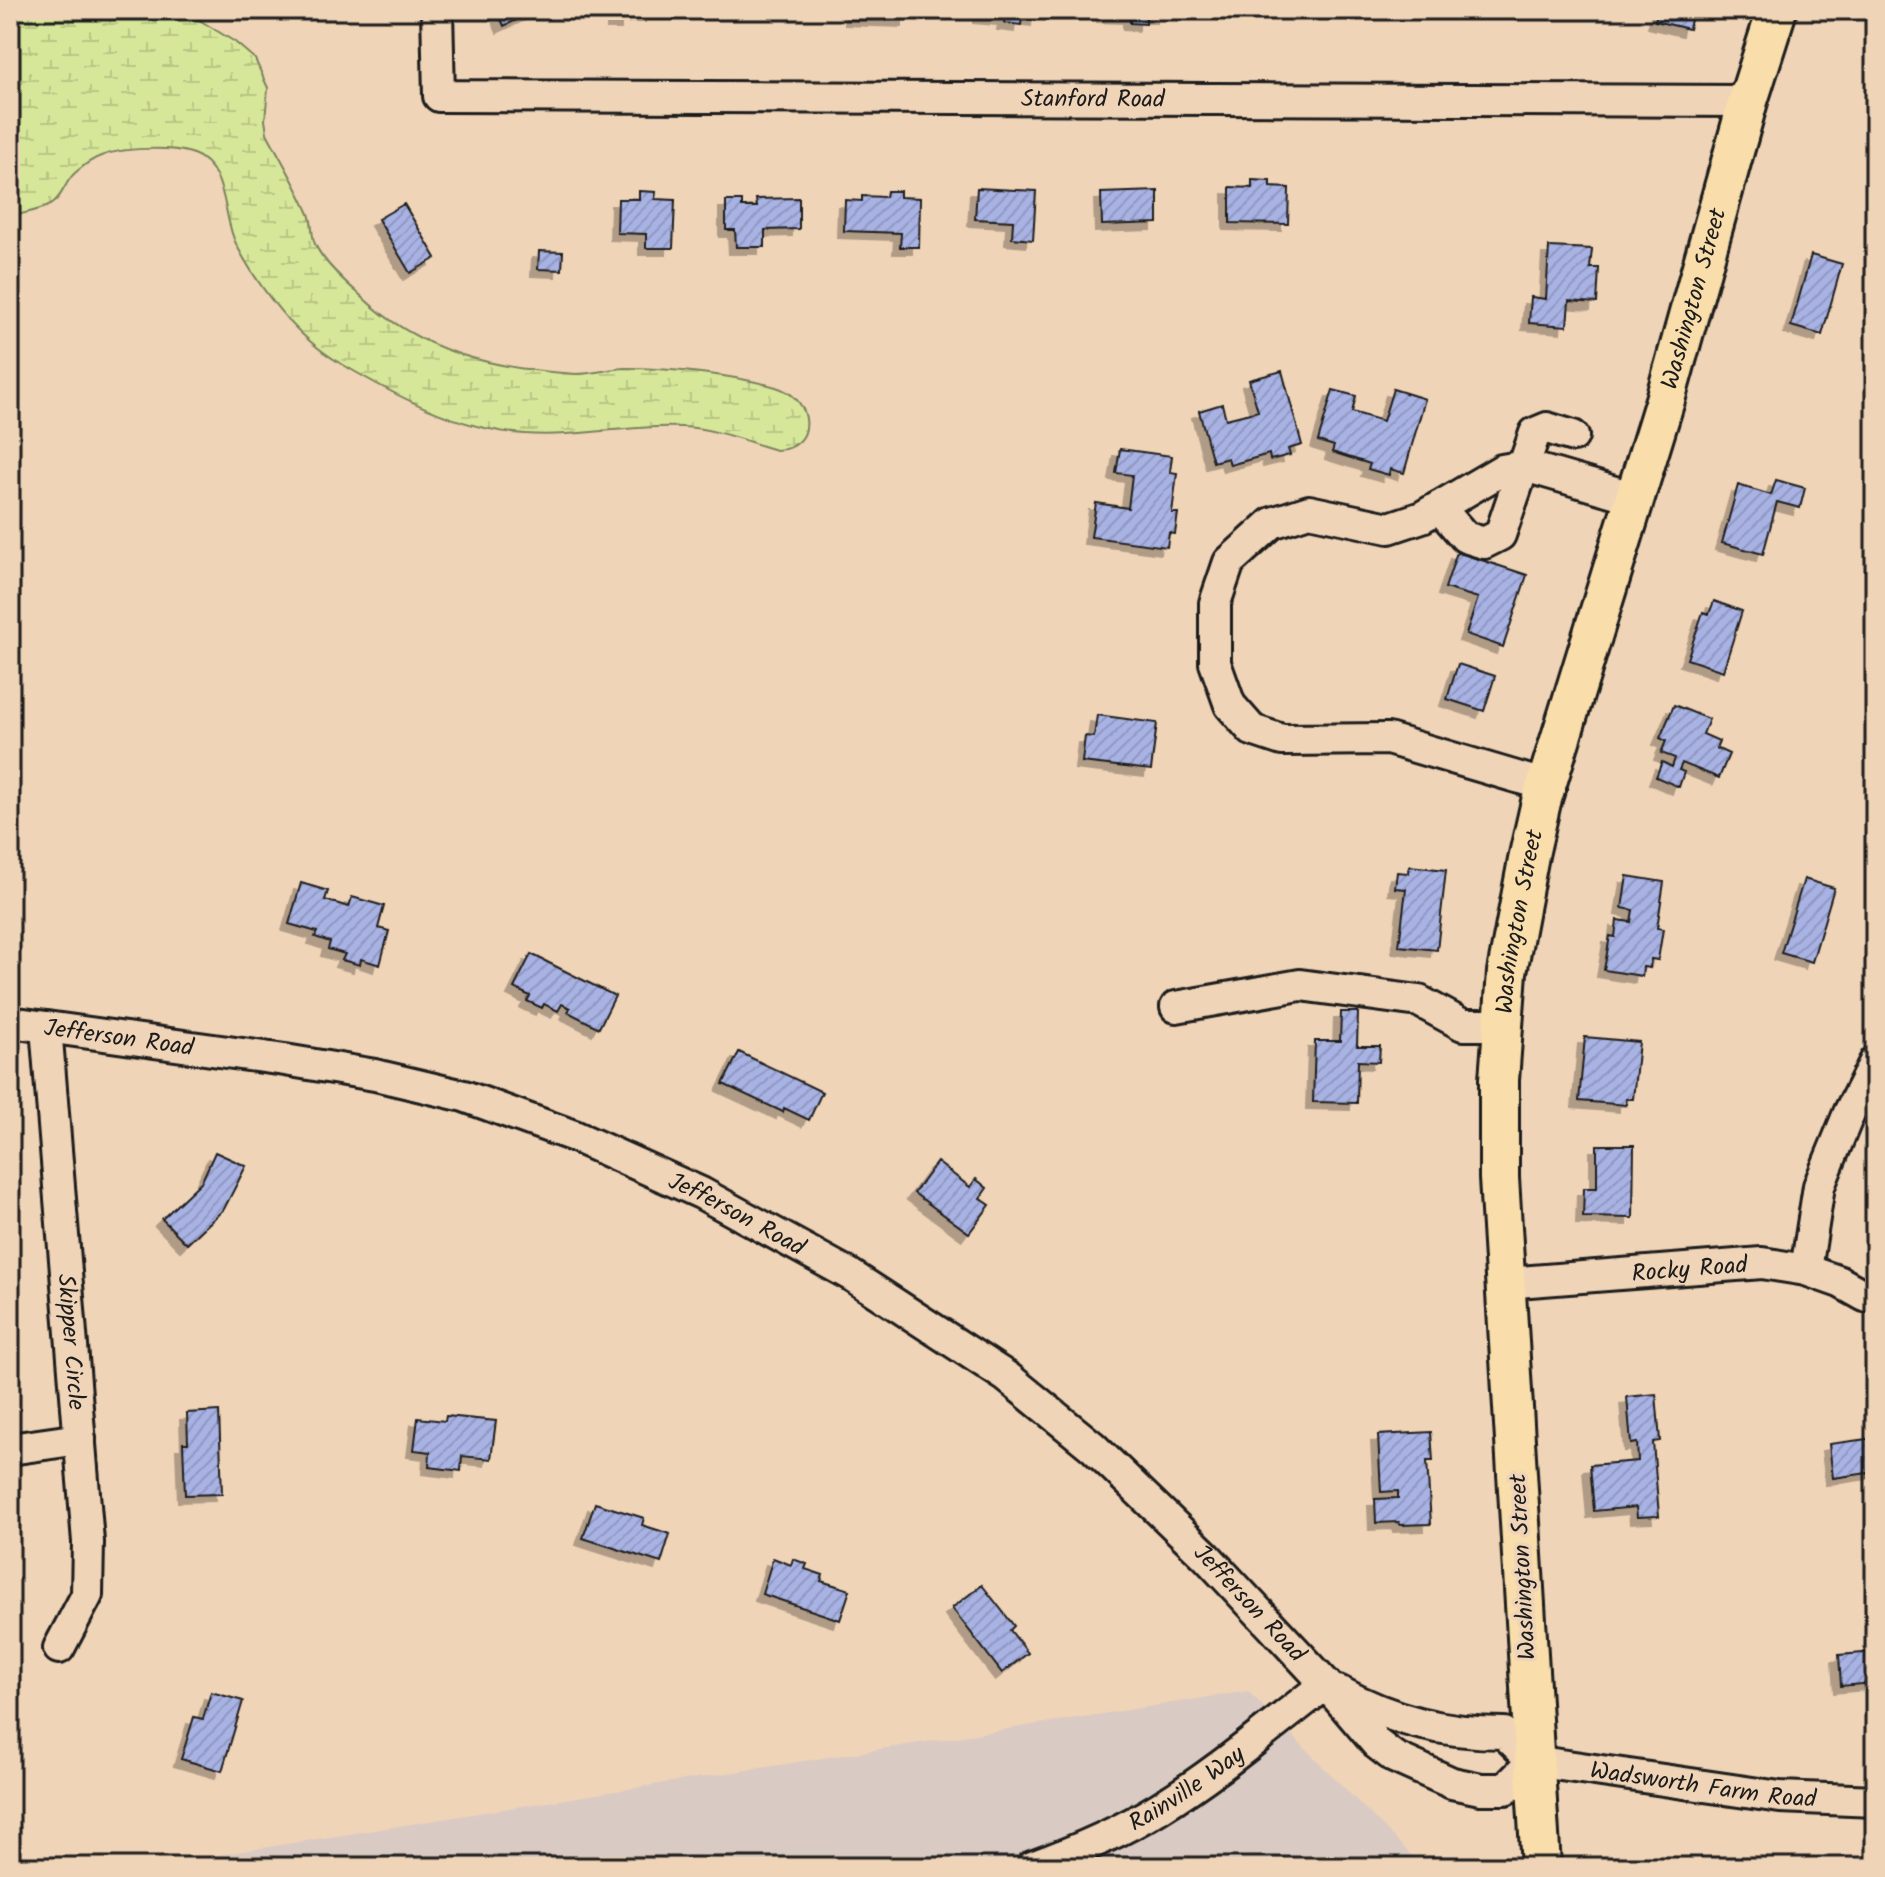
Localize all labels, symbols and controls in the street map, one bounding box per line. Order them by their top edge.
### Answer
street label: Stanford Road [1021,80,1166,120]
street label: Washington Street [1651,203,1739,394]
street label: Washington Street [1486,825,1555,1015]
street label: Jefferson Road [42,1009,197,1068]
street label: Jefferson Road [662,1163,813,1268]
street label: Rocky Road [1630,1246,1750,1294]
street label: Skipper Circle [45,1272,95,1412]
street label: Washington Street [1499,1472,1548,1661]
street label: Jefferson Road [1183,1535,1315,1673]
street label: Rainville Way [1122,1736,1254,1843]
street label: Wadsworth Farm Road [1588,1752,1818,1820]

